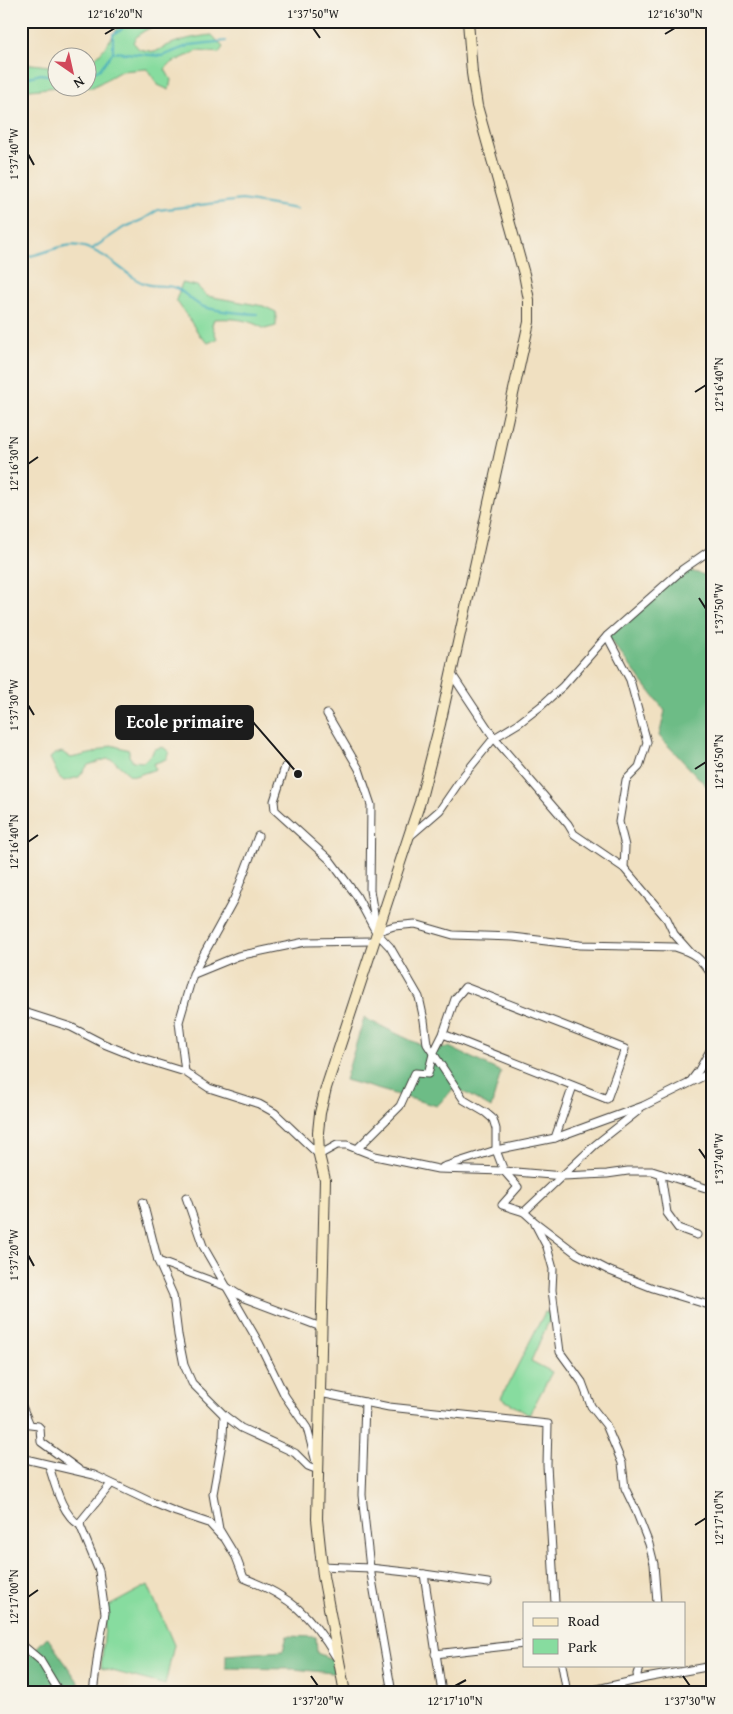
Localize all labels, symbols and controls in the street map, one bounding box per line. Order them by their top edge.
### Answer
text: 12°16'20"N [87,5,143,22]
text: 1°37'50"W [287,5,340,22]
text: 12°16'30"N [647,5,703,22]
north arrow [48,48,98,98]
text: N [69,72,89,94]
text: 1°37'40"W [5,127,22,180]
text: 12°16'40"N [710,357,727,413]
text: 12°16'30"N [5,436,22,492]
text: 1°37'50"W [710,582,727,635]
text: 1°37'30"W [5,678,22,731]
callout: Ecole primaire [116,706,253,739]
text: Ecole primaire [126,708,244,735]
text: 12°16'50"N [710,734,727,790]
text: 12°16'40"N [5,814,22,870]
text: 1°37'40"W [710,1132,727,1185]
text: 1°37'20"W [5,1228,22,1281]
text: 12°17'10"N [710,1490,727,1546]
text: 12°17'00"N [5,1569,22,1625]
legend [523,1602,686,1666]
text: Road [568,1610,599,1631]
text: Park [568,1636,597,1657]
text: 1°37'20"W [292,1692,345,1709]
text: 12°17'10"N [427,1692,483,1709]
text: 1°37'30"W [664,1692,717,1709]

